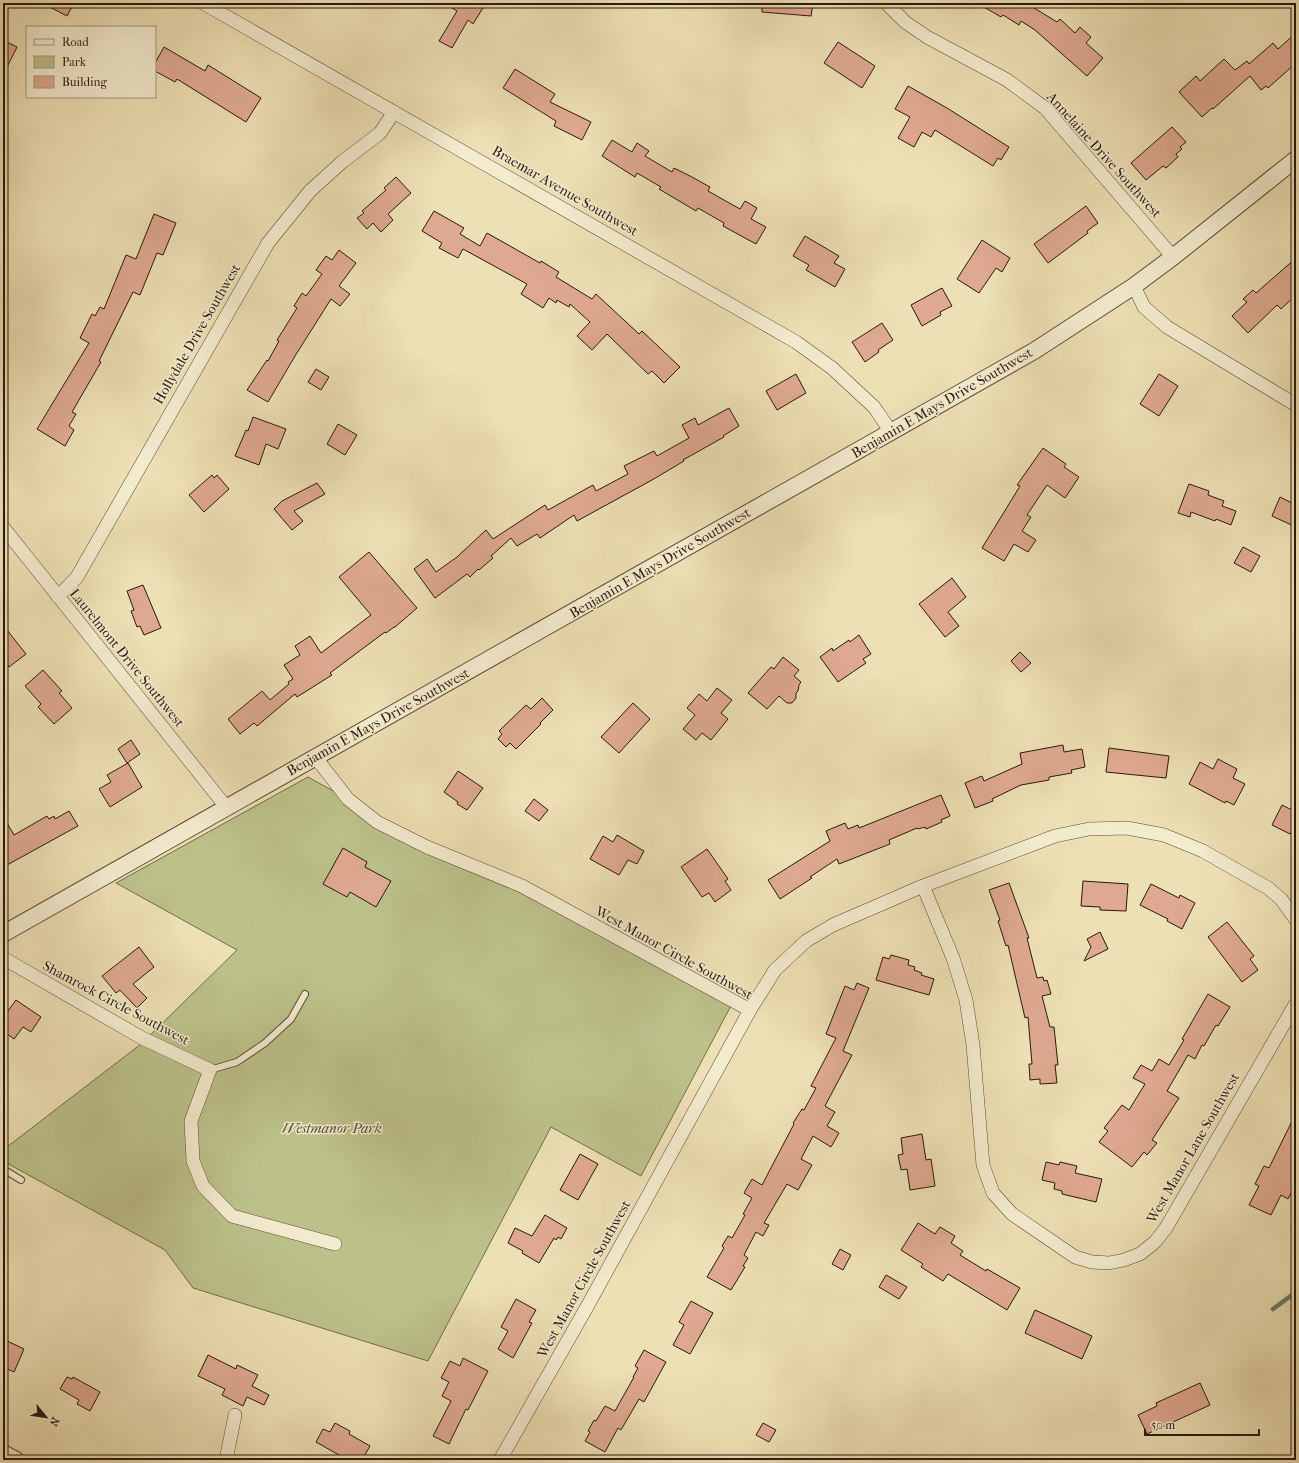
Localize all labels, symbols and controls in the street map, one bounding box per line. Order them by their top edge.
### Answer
legend [26,26,156,98]
text: Road [62,35,89,49]
text: Park [62,55,87,69]
text: Building [62,75,107,89]
street label: Annelaine Drive Southwest [1042,88,1165,222]
street label: Braemar Avenue Southwest [489,142,641,240]
street label: Hollydale Drive Southwest [150,261,244,407]
street label: Benjamin E Mays Drive Southwest [848,344,1036,462]
street label: Benjamin E Mays Drive Southwest [566,504,754,622]
street label: Laurelmont Drive Southwest [66,585,188,731]
street label: Benjamin E Mays Drive Southwest [284,665,472,779]
street label: West Manor Circle Southwest [591,902,756,1003]
street label: Shamrock Circle Southwest [40,957,192,1049]
street label: West Manor Lane Southwest [1142,1070,1243,1227]
park label: Westmanor Park [282,1120,382,1137]
street label: West Manor Circle Southwest [533,1197,634,1362]
north arrow [26,1397,66,1437]
scale bar [1145,1411,1259,1437]
text: N [46,1415,62,1429]
text: 50 m [1151,1418,1175,1432]

